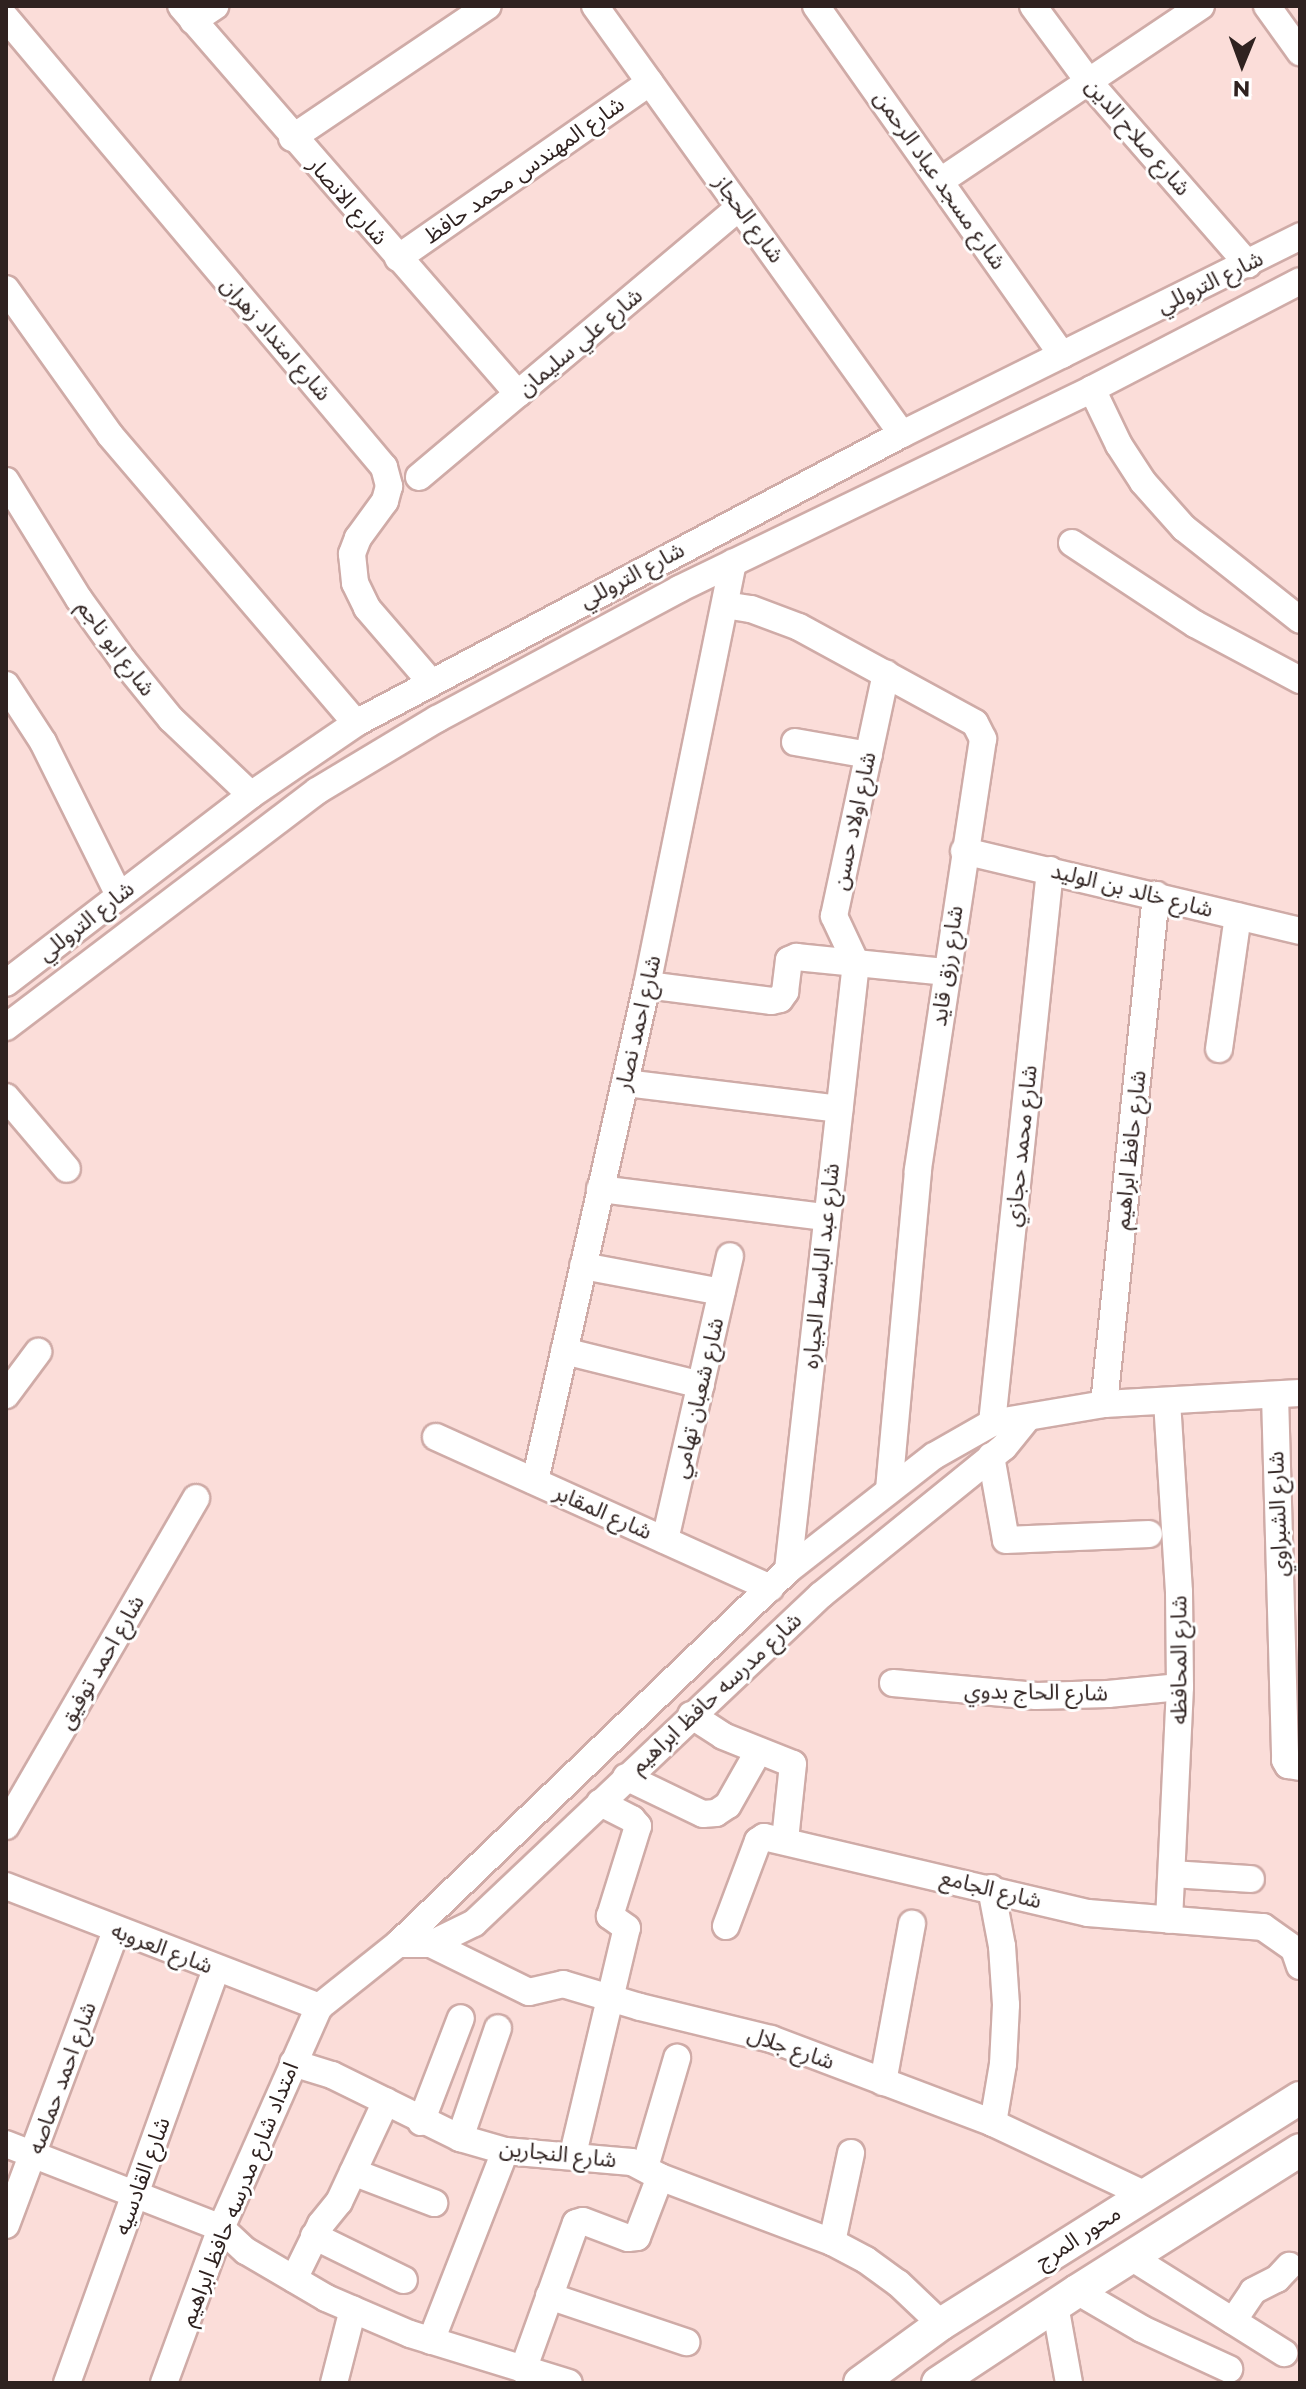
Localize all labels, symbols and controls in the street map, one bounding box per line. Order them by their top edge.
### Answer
north arrow [1202,24,1282,104]
street label: شارع صلاح الدين [1080,73,1196,201]
text: N [1232,75,1251,102]
street label: شارع مسجد عباد الرحمن [868,86,1012,274]
street label: شارع المهندس محمد حافظ [419,91,629,249]
street label: شارع الانصار [303,152,393,250]
street label: شارع الحجاز [708,170,790,268]
street label: شارع التروللي [1153,245,1267,319]
street label: شارع امتداد زهران [215,272,337,406]
street label: شارع علي سليمان [512,282,648,402]
street label: شارع التروللي [575,536,689,614]
street label: شارع ابو ناجم [71,595,161,701]
street label: شارع اولاد حسن [826,750,882,892]
street label: شارع خالد بن الوليد [1048,857,1216,923]
street label: شارع التروللي [33,875,139,967]
street label: شارع رزق قايد [925,904,969,1028]
street label: شارع احمد نصار [610,953,666,1093]
street label: شارع محمد حجازي [999,1064,1043,1228]
street label: شارع حافظ ابراهيم [1109,1069,1151,1231]
street label: شارع عبد الباسط الجياره [797,1162,845,1370]
street label: شارع شعبان تهامي [667,1315,729,1481]
street label: شارع الشبراوي [1263,1451,1293,1577]
street label: شارع المقابر [550,1479,656,1545]
street label: شارع احمد توفيق [52,1591,150,1733]
street label: شارع المحافظه [1166,1596,1192,1724]
street label: شارع مدرسه حافظ ابراهيم [625,1607,807,1779]
street label: شارع الحاج بدوي [964,1678,1108,1706]
street label: شارع الجامع [938,1864,1044,1914]
street label: شارع العروبه [108,1917,216,1979]
street label: شارع احمد حماصه [22,1998,102,2158]
street label: شارع جلال [744,2021,838,2075]
street label: امتداد شارع مدرسه حافظ ابراهيم [174,2058,304,2330]
street label: شارع القادسيه [108,2113,176,2239]
street label: شارع النجارين [498,2135,618,2173]
street label: محور المرج [1030,2200,1126,2274]

